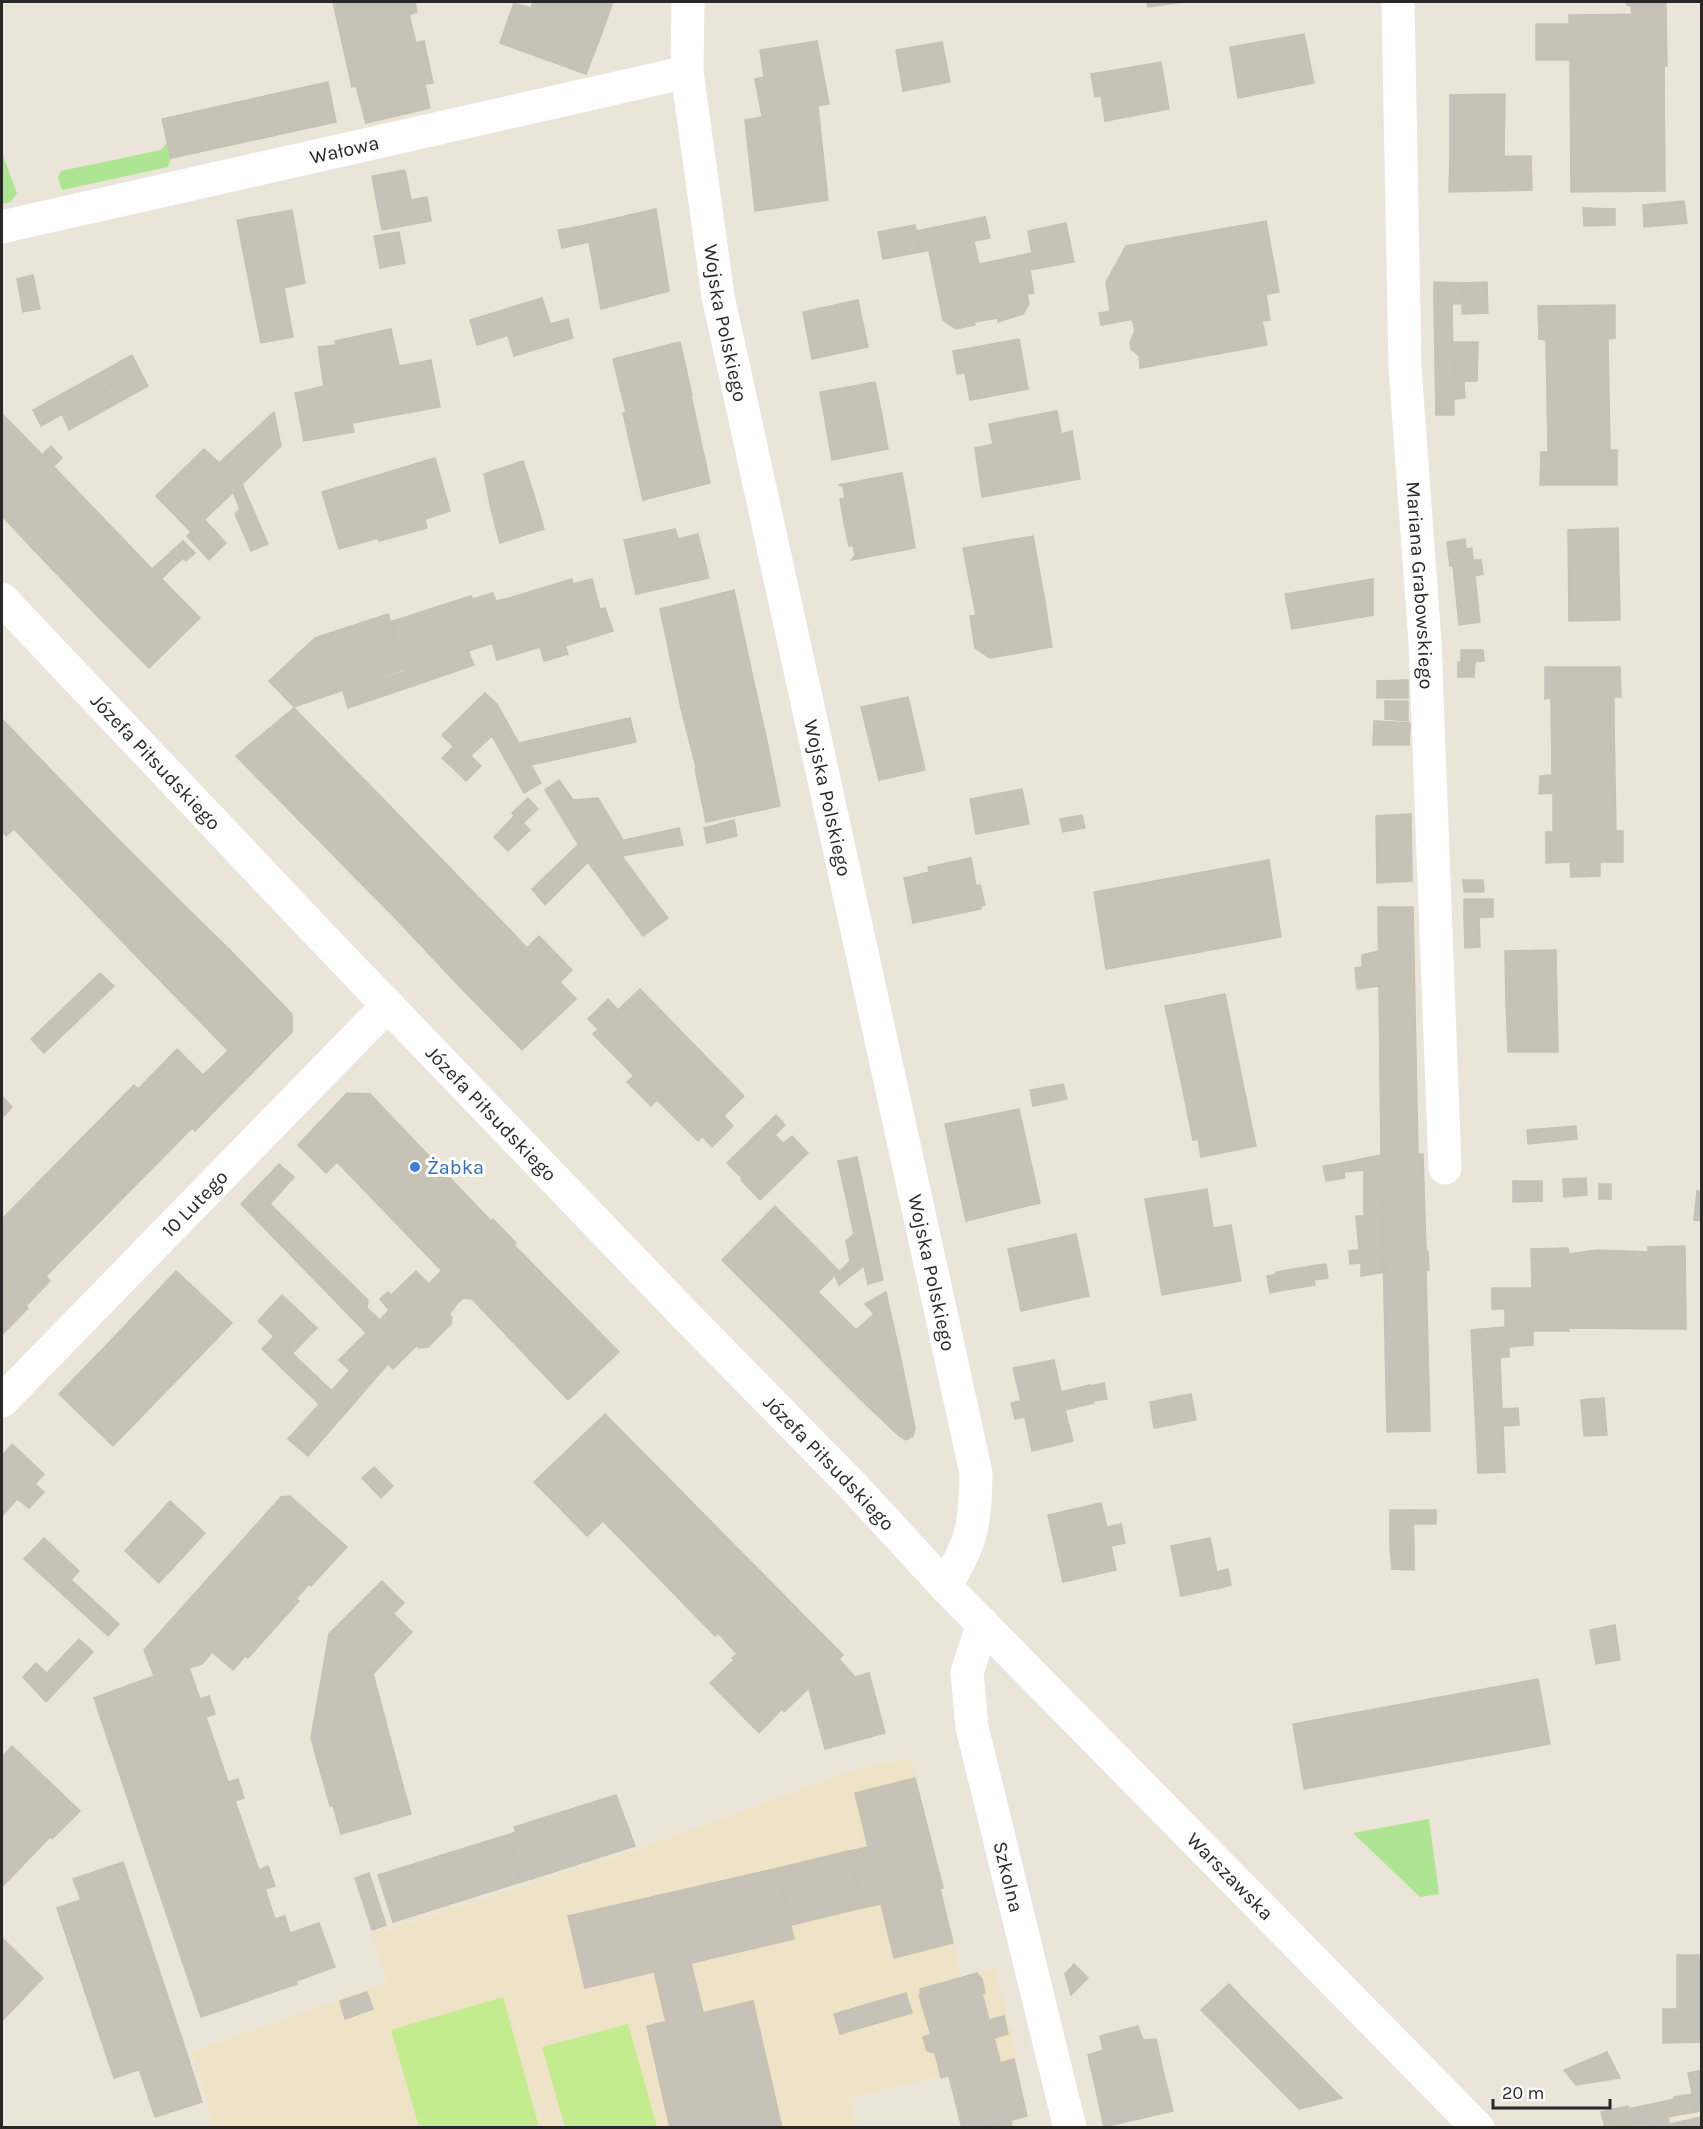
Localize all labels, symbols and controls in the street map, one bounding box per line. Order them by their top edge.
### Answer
street label: Wałowa [308,131,381,169]
street label: Wojska Polskiego [699,243,752,404]
street label: Mariana Grabowskiego [1401,480,1438,690]
street label: Józefa Piłsudskiego [86,689,225,835]
street label: Wojska Polskiego [799,717,856,879]
street label: Józefa Piłsudskiego [421,1041,561,1186]
place label: Żabka [427,1156,484,1179]
marker: Żabka [408,1160,422,1174]
street label: 10 Lutego [157,1165,233,1242]
street label: Wojska Polskiego [903,1192,960,1353]
street label: Józefa Piłsudskiego [758,1391,899,1536]
street label: Warszawska [1182,1828,1278,1925]
street label: Szkolna [988,1839,1028,1915]
scale bar [1493,2072,1610,2110]
text: 20 m [1502,2082,1544,2104]

